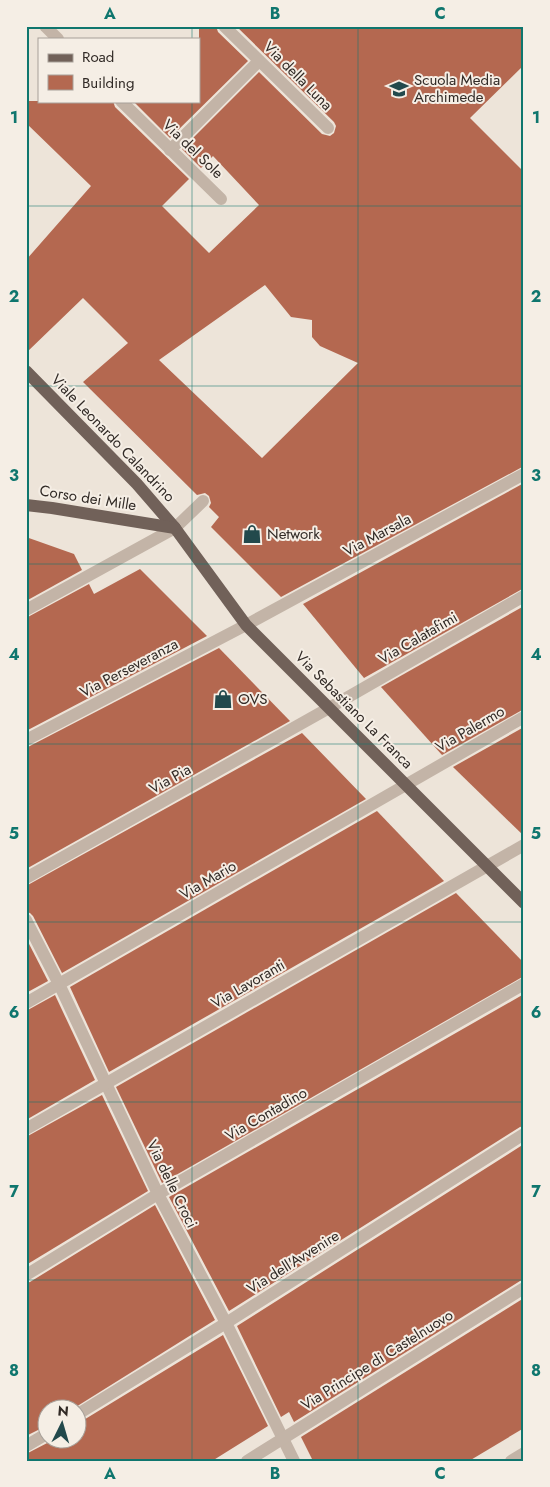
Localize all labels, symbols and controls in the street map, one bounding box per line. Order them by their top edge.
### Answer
text: A [103,2,116,25]
text: B [270,2,280,25]
text: C [434,2,446,25]
street label: Via della Luna [258,36,338,116]
legend [38,38,200,102]
text: Road [82,46,114,68]
place label: Scuola Media Archimede [414,69,500,108]
text: Building [82,72,134,94]
school or university icon: Scuola Media Archimede [388,78,410,100]
text: 1 [10,106,18,129]
text: 1 [532,106,540,129]
street label: Via del Sole [158,114,229,184]
text: 2 [9,285,19,308]
text: 2 [531,285,541,308]
street label: Viale Leonardo Calandrino [46,369,180,507]
text: 3 [9,464,19,487]
text: 3 [531,464,541,487]
street label: Corso dei Mille [38,479,138,517]
street label: Via Marsala [339,508,415,562]
shop icon: Network [241,523,263,545]
place label: Network [267,523,320,545]
street label: Via Calatafimi [374,606,462,670]
street label: Via Perseveranza [76,633,182,703]
text: 4 [8,643,20,666]
text: 4 [530,643,542,666]
street label: Via Sebastiano La Franca [290,646,418,774]
shop icon: OVS [212,688,234,710]
place label: OVS [238,688,268,710]
street label: Via Palermo [431,700,509,758]
street label: Via Pia [145,759,195,799]
text: 5 [9,822,19,845]
text: 5 [531,822,541,845]
street label: Via Mario [176,855,240,905]
street label: Via Lavoranti [207,954,289,1014]
text: 6 [9,1001,19,1024]
text: 6 [531,1001,541,1024]
street label: Via Contadino [221,1082,311,1146]
street label: Via delle Croci [141,1136,203,1232]
text: 7 [9,1180,19,1203]
text: 7 [531,1180,541,1203]
street label: Via dell'Avvenire [242,1225,344,1299]
street label: Via Principe di Castelnuovo [297,1304,457,1416]
text: 8 [9,1359,19,1382]
text: 8 [531,1359,541,1382]
north arrow [38,1400,88,1450]
text: N [57,1401,70,1421]
text: A [103,1462,116,1485]
text: B [270,1462,280,1485]
text: C [434,1462,446,1485]

